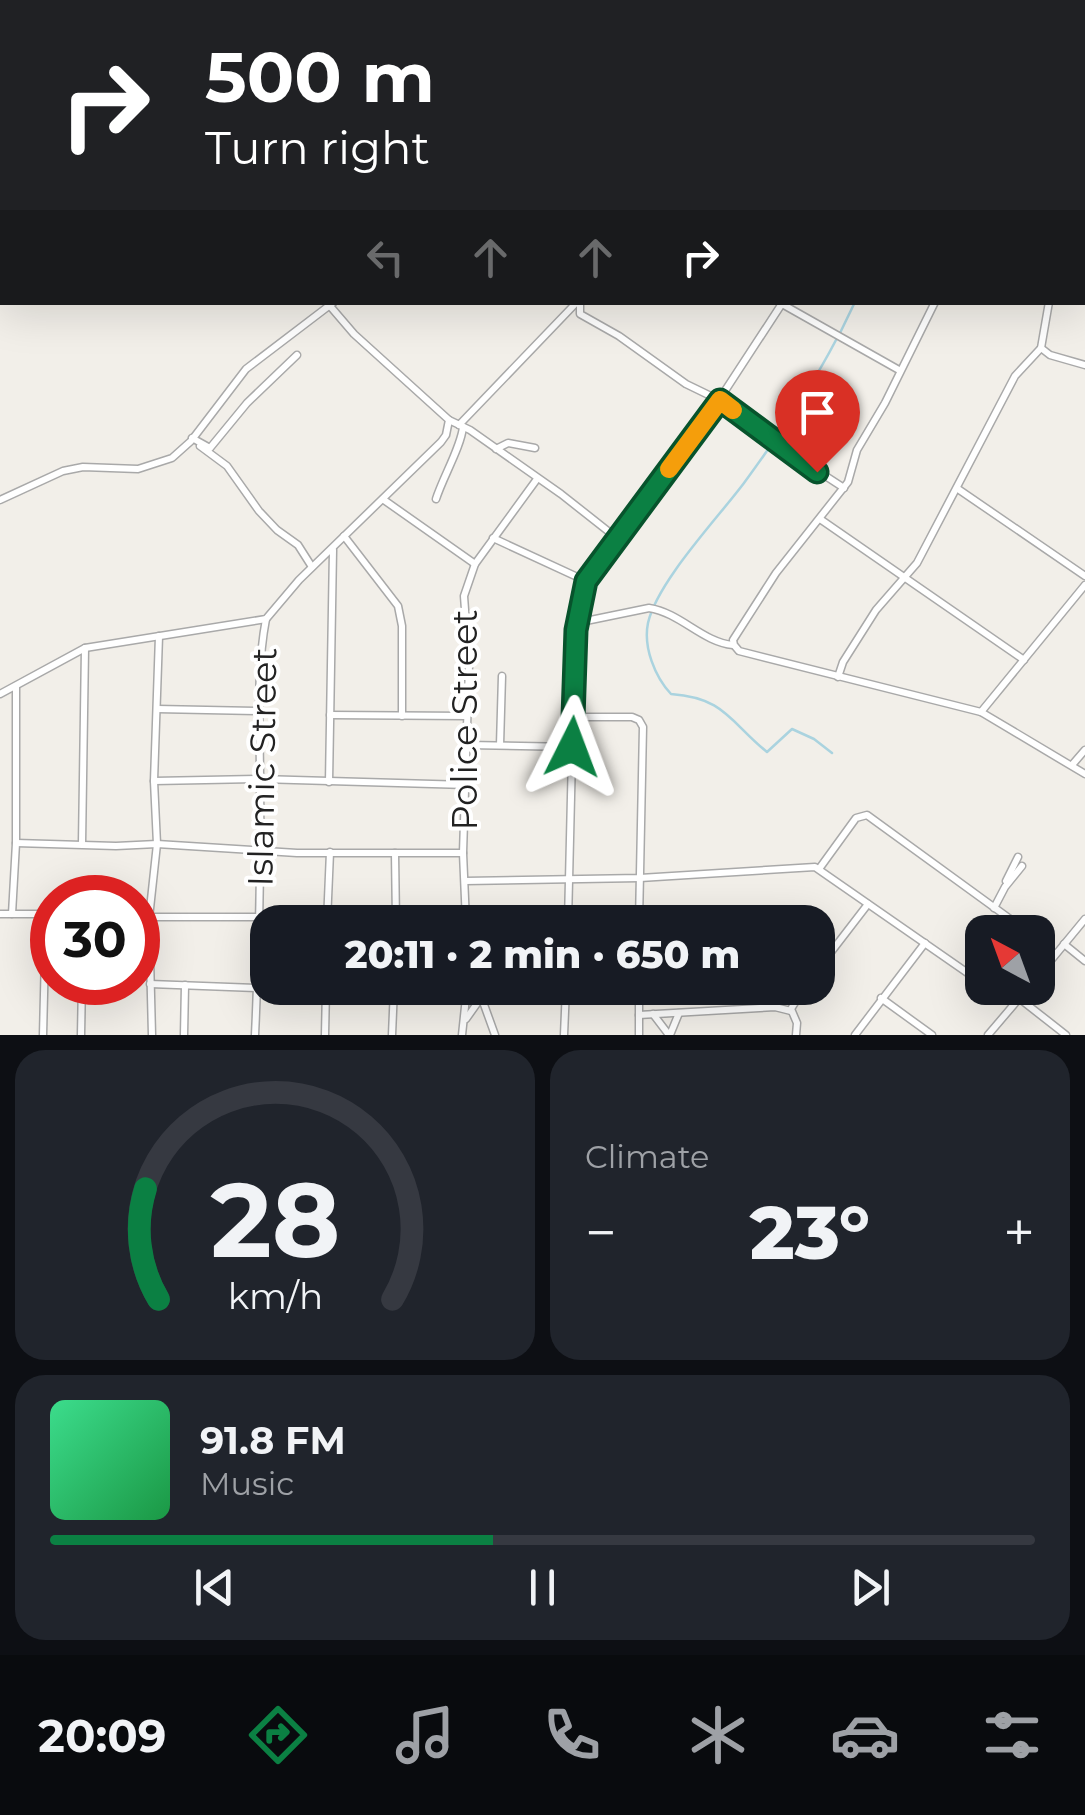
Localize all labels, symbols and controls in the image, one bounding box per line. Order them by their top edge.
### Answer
text: 500 m [205,34,435,120]
icon: right [40,40,170,170]
text: Turn right [205,120,430,175]
icon: left [358,230,413,285]
icon: ahead [463,230,518,285]
icon: ahead [568,230,623,285]
icon: right [673,230,728,285]
pin [775,370,860,473]
icon: arrive [790,385,845,440]
street label: Police Street [443,610,486,830]
street label: Islamic Street [238,647,286,887]
position arrow [520,695,624,799]
speed limit sign: 30 [30,875,160,1005]
north arrow [965,915,1055,1005]
map controls [965,915,1055,1005]
text: 20:11 · 2 min · 650 m [345,931,740,978]
text: Climate [585,1137,709,1176]
text: 28 [210,1156,340,1283]
text: 23° [750,1186,870,1278]
text: − [585,1199,617,1266]
text: + [1003,1199,1035,1266]
text: km/h [227,1274,323,1318]
text: 91.8 FM [200,1417,346,1464]
text: Music [200,1464,294,1503]
icon: previous [187,1560,242,1615]
icon: pause [515,1560,570,1615]
icon: next [843,1560,898,1615]
icon: directions [243,1700,313,1770]
icon: music [390,1700,460,1770]
icon: phone [537,1700,607,1770]
icon: climate [683,1700,753,1770]
icon: car [830,1700,900,1770]
icon: filters [977,1700,1047,1770]
text: 20:09 [38,1708,166,1763]

